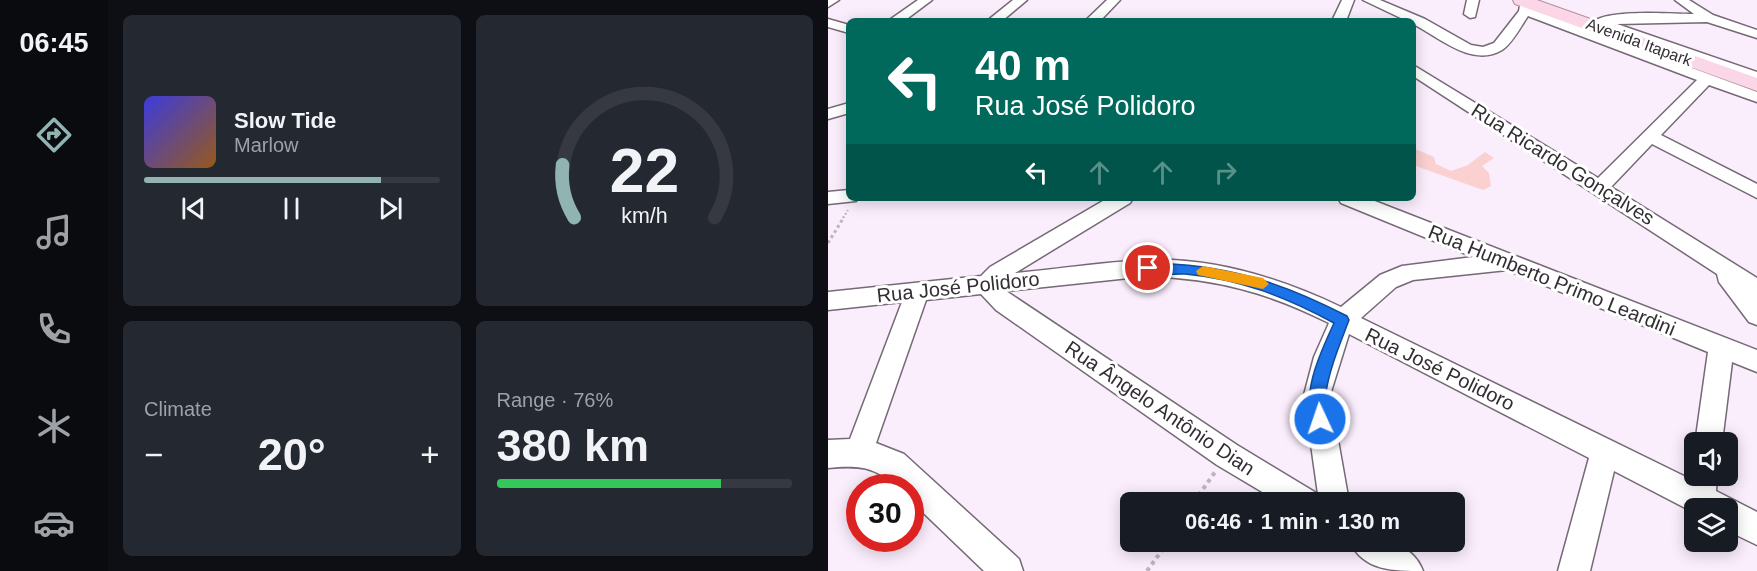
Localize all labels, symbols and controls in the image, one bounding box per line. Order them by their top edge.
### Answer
street label: Avenida Itapark [1584,15,1695,69]
text: 06:45 [19,28,89,58]
icon: left [876,42,954,120]
text: 40 m [975,42,1071,89]
text: Rua José Polidoro [975,91,1196,121]
street label: Rua Ricardo Gonçalves [1468,99,1658,229]
text: Slow Tide [234,108,336,133]
icon: directions [33,114,75,156]
text: Marlow [234,134,298,156]
text: 22 [610,136,679,205]
icon: left [1020,156,1053,189]
icon: ahead [1083,156,1116,189]
icon: ahead [1146,156,1179,189]
icon: right [1209,156,1242,189]
icon: previous [177,192,210,225]
icon: pause [275,192,308,225]
icon: next [374,192,407,225]
text: km/h [621,204,667,228]
icon: music [33,211,75,253]
street label: Rua Humberto Primo Leardini [1425,220,1679,340]
pin [1122,242,1173,293]
icon: arrive [1131,251,1164,284]
street label: Rua José Polidoro [876,268,1040,306]
icon: phone [33,308,75,350]
street label: Rua José Polidoro [1362,323,1518,415]
street label: Rua Ângelo Antônio Dian [1061,336,1259,480]
position arrow [1288,387,1352,451]
text: Range · 76% [497,389,613,411]
text: Climate [144,398,212,420]
icon: climate [33,405,75,447]
text: 380 km [497,420,649,471]
text: 20° [258,429,326,480]
map controls [1684,432,1738,552]
button: sound [1684,432,1738,486]
text: − [144,436,163,473]
text: + [420,436,440,473]
speed limit sign: 30 [846,474,924,552]
button: layers [1684,498,1738,552]
icon: car [33,502,75,544]
text: 06:46 · 1 min · 130 m [1185,509,1400,534]

